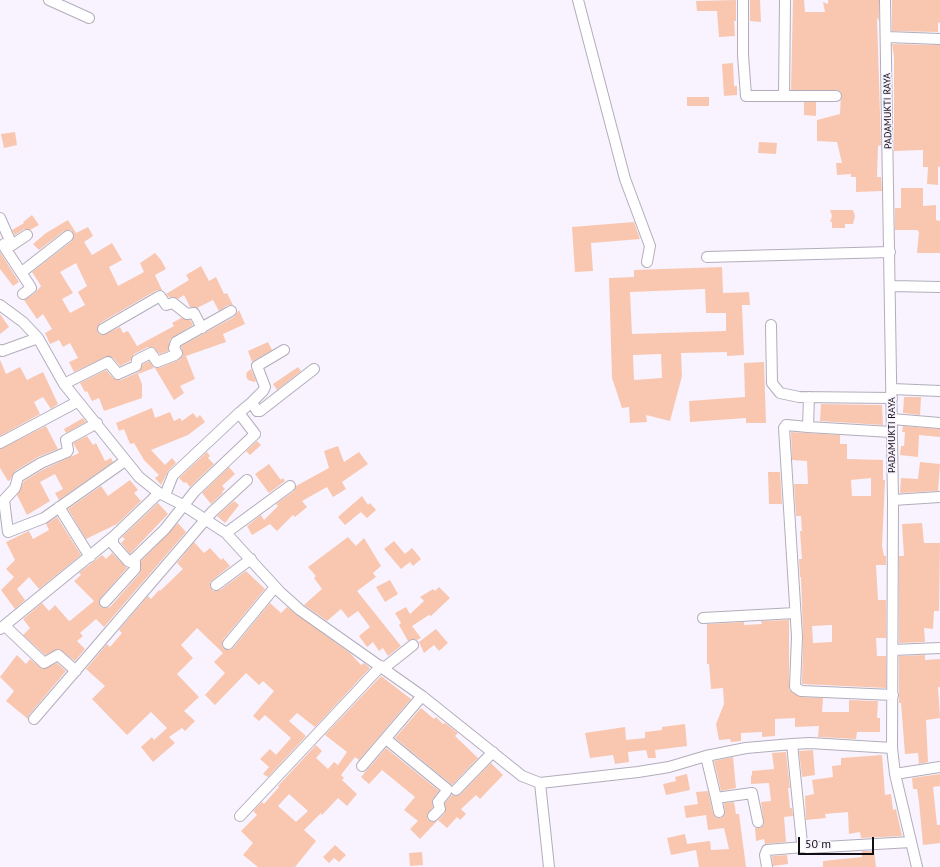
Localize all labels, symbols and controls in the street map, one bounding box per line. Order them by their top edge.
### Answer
street label: PADAMUKTI RAYA [881,73,895,149]
street label: PADAMUKTI RAYA [886,397,898,473]
scale bar [800,829,876,855]
text: 50 m [805,836,831,851]

